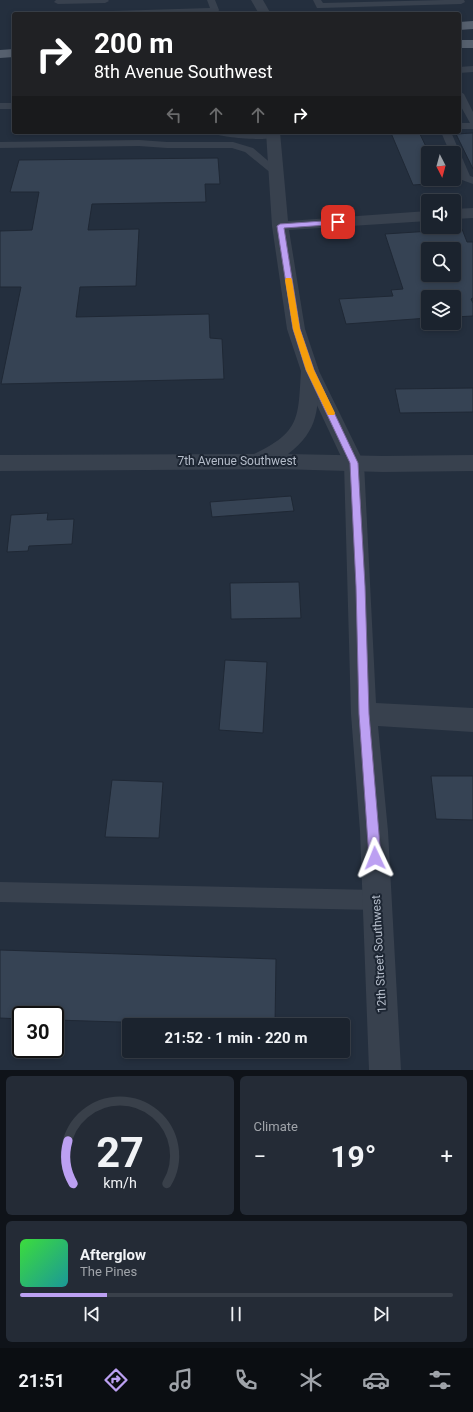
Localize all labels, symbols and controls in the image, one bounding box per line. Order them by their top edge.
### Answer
text: 200 m [94,27,173,60]
icon: right [28,28,80,80]
text: 8th Avenue Southwest [94,61,273,82]
icon: left [163,104,185,126]
icon: ahead [205,104,227,126]
icon: ahead [247,104,269,126]
icon: right [289,104,311,126]
north arrow [421,146,461,186]
map controls [421,146,461,330]
button: sound [421,194,461,234]
pin [321,205,355,239]
icon: arrive [327,211,349,233]
button: search [421,242,461,282]
button: layers [421,290,461,330]
street label: 7th Avenue Southwest [177,454,297,468]
position arrow [354,837,396,879]
street label: 12th Street Southwest [369,895,389,1013]
speed limit sign: 30 [12,1006,64,1058]
text: 21:52 · 1 min · 220 m [165,1029,307,1047]
text: Climate [254,1119,298,1134]
text: 27 [96,1127,144,1176]
text: 19° [330,1139,376,1174]
text: − [254,1144,266,1169]
text: + [441,1144,453,1169]
text: km/h [103,1174,137,1190]
text: Afterglow [80,1246,146,1264]
text: The Pines [80,1264,137,1279]
icon: previous [81,1303,103,1325]
icon: pause [225,1303,247,1325]
icon: next [370,1303,392,1325]
icon: directions [102,1366,130,1394]
icon: music [167,1366,195,1394]
icon: phone [232,1366,260,1394]
icon: climate [297,1366,325,1394]
icon: car [362,1366,390,1394]
icon: filters [426,1366,454,1394]
text: 21:51 [18,1370,65,1391]

